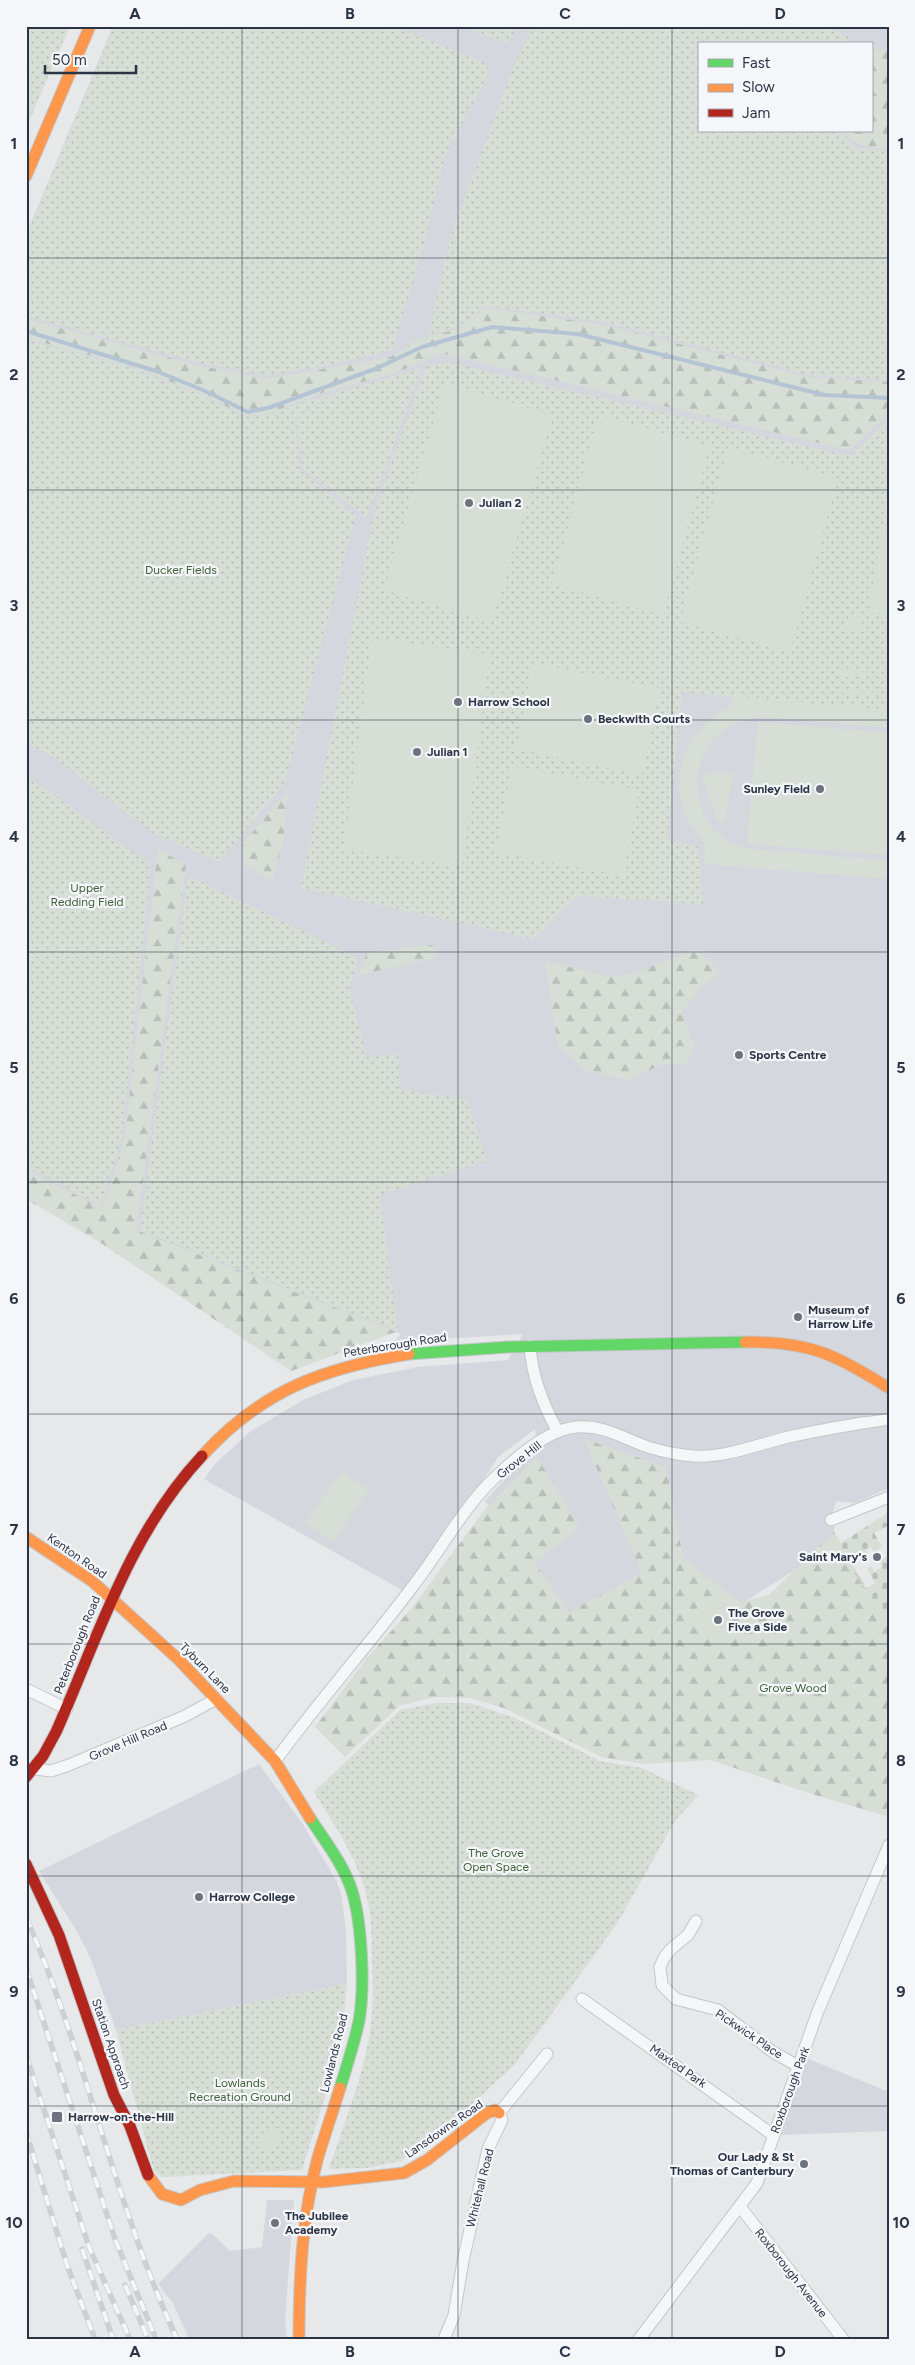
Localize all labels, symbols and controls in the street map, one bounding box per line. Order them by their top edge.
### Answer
text: A [129,4,141,23]
text: B [345,4,355,23]
text: C [559,4,571,23]
text: D [774,4,786,23]
scale bar [45,42,136,74]
legend [698,42,872,132]
text: 50 m [52,51,87,69]
text: Fast [742,54,771,72]
text: Slow [742,78,775,96]
text: Jam [742,104,770,122]
text: 1 [11,134,17,153]
text: 1 [898,134,904,153]
text: 2 [9,365,19,384]
text: 2 [896,365,906,384]
place label: Julian 2 [479,496,522,510]
marker: Julian 2 [463,497,475,509]
park label: Ducker Fields [145,563,217,577]
text: 3 [10,596,19,615]
text: 3 [897,596,906,615]
place label: Harrow School [468,695,550,709]
marker: Harrow School [452,696,464,708]
place label: Beckwith Courts [598,712,691,726]
marker: Beckwith Courts [582,713,594,725]
place label: Julian 1 [427,745,468,759]
marker: Julian 1 [411,746,423,758]
place label: Sunley Field [743,782,810,796]
marker: Sunley Field [814,783,826,795]
text: 4 [9,827,19,846]
text: 4 [896,827,906,846]
park label: Upper Redding Field [50,881,124,909]
place label: Sports Centre [749,1048,827,1062]
marker: Sports Centre [733,1049,745,1061]
text: 5 [9,1058,19,1077]
text: 5 [896,1058,906,1077]
text: 6 [9,1289,19,1308]
text: 6 [896,1289,906,1308]
place label: Museum of Harrow Life [808,1303,873,1331]
marker: Museum of Harrow Life [792,1311,804,1323]
street label: Peterborough Road [342,1330,448,1360]
street label: Grove Hill [494,1438,544,1482]
text: 7 [10,1520,19,1539]
text: 7 [897,1520,906,1539]
street label: Kenton Road [45,1530,109,1582]
place label: Saint Mary's [799,1550,867,1564]
marker: Saint Mary's [871,1551,883,1563]
street label: Peterborough Road [51,1594,103,1696]
place label: The Grove Five a Side [728,1606,788,1634]
marker: The Grove Five a Side [712,1614,724,1626]
street label: Tyburn Lane [177,1640,234,1697]
park label: Grove Wood [759,1681,827,1695]
street label: Grove Hill Road [87,1718,169,1764]
text: 8 [9,1751,19,1770]
text: 8 [896,1751,906,1770]
park label: The Grove Open Space [463,1846,530,1874]
place label: Harrow College [209,1890,296,1904]
marker: Harrow College [193,1891,205,1903]
text: 9 [9,1982,19,2001]
text: 9 [896,1982,906,2001]
street label: Station Approach [89,1997,133,2091]
street label: Pickwick Place [713,2006,786,2062]
street label: Lowlands Road [317,2012,351,2094]
street label: Maxted Park [647,2041,709,2091]
street label: Roxborough Park [768,2045,812,2135]
park label: Lowlands Recreation Ground [189,2076,291,2104]
street label: Lansdowne Road [402,2097,486,2161]
marker: Harrow-on-the-Hill [50,2110,64,2124]
place label: Harrow-on-the-Hill [68,2110,174,2124]
street label: Whitehall Road [463,2147,497,2229]
place label: Our Lady & St Thomas of Canterbury [670,2150,794,2178]
marker: Our Lady & St Thomas of Canterbury [798,2158,810,2170]
place label: The Jubilee Academy [285,2209,349,2237]
text: 10 [5,2213,23,2232]
text: 10 [892,2213,910,2232]
marker: The Jubilee Academy [269,2217,281,2229]
street label: Roxborough Avenue [752,2226,830,2321]
text: A [129,2342,141,2361]
text: B [345,2342,355,2361]
text: C [559,2342,571,2361]
text: D [774,2342,786,2361]

